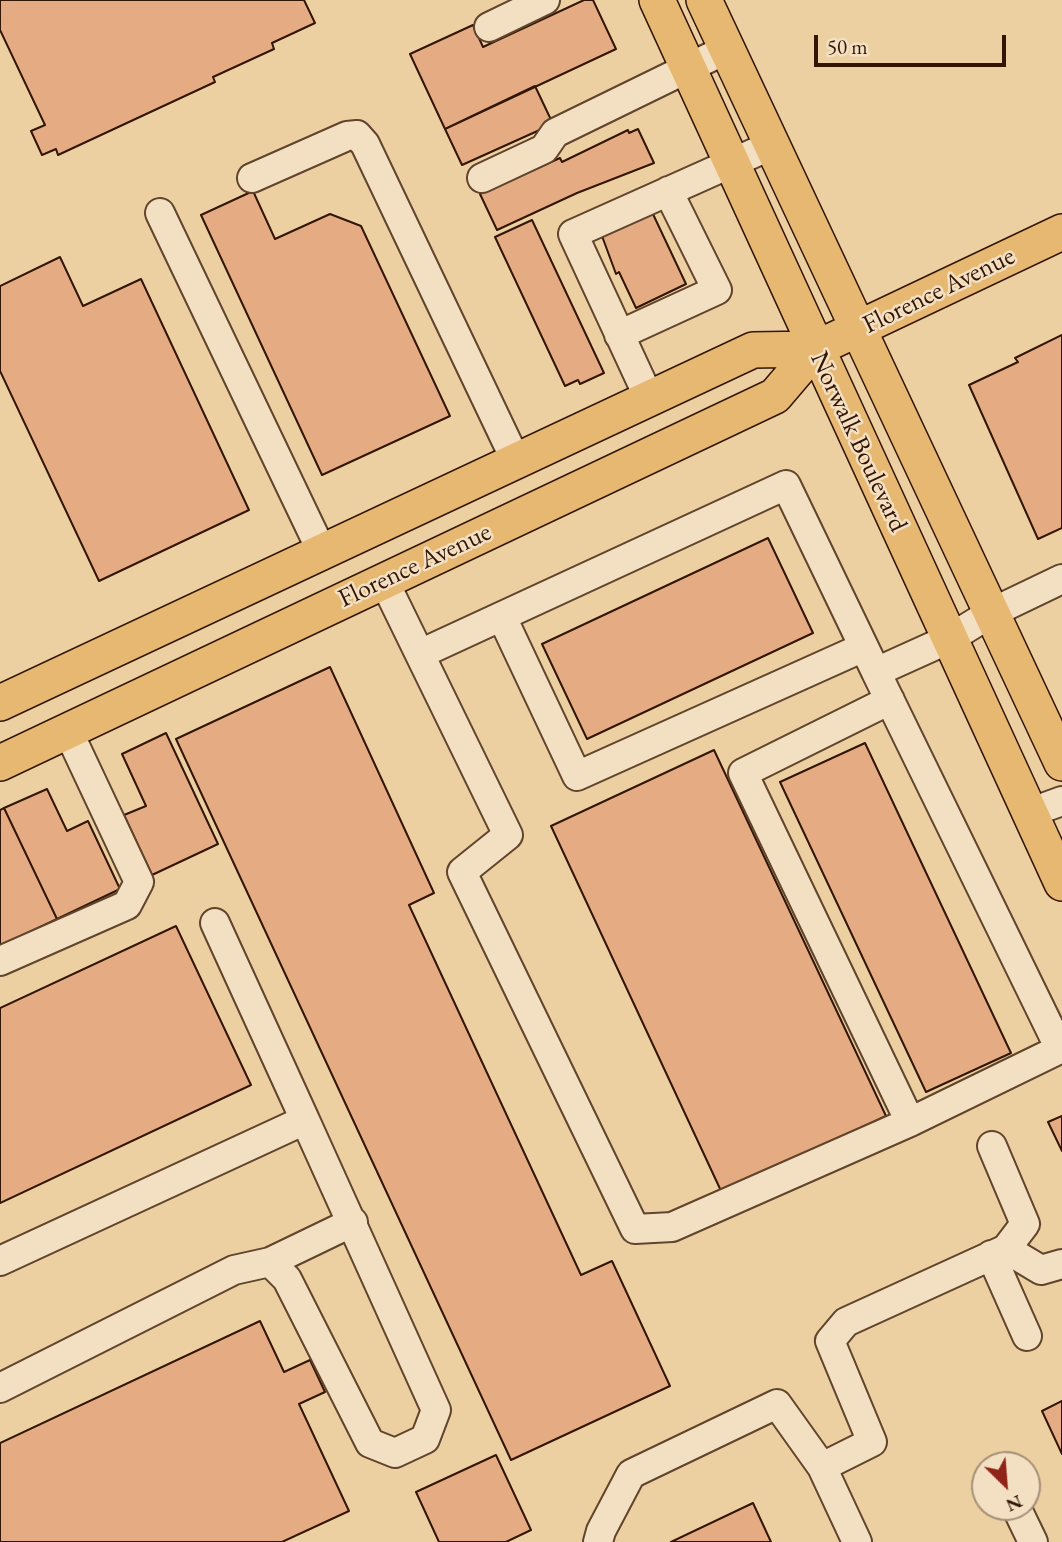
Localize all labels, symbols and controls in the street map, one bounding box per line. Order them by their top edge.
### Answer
scale bar [817,21,1010,65]
text: 50 m [827,33,868,60]
street label: Florence Avenue [858,241,1020,341]
street label: Norwalk Boulevard [803,347,913,537]
street label: Florence Avenue [334,517,496,615]
north arrow [971,1451,1041,1521]
text: N [1002,1489,1026,1518]

